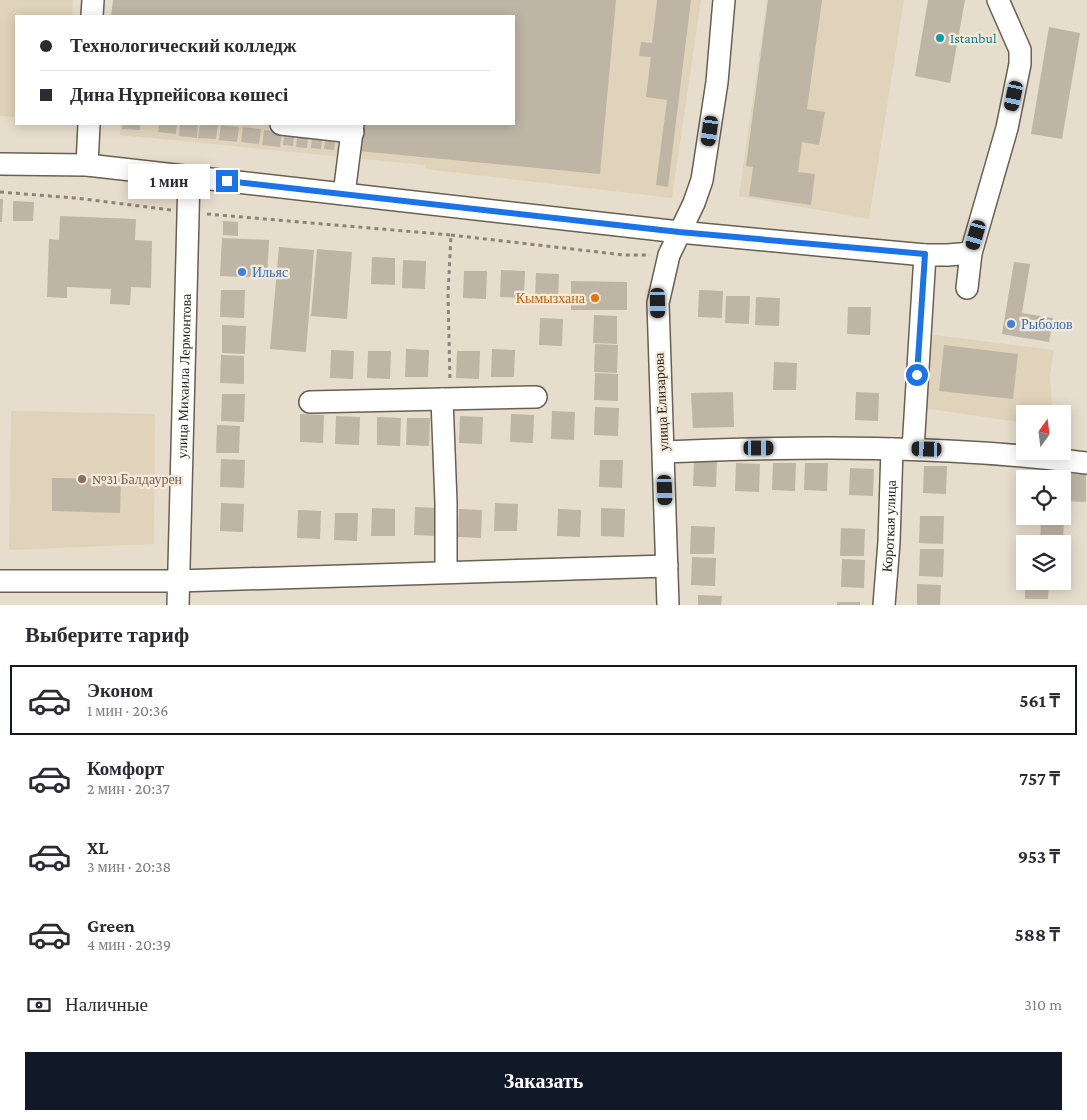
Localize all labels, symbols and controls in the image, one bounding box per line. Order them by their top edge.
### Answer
place label: Istanbul [950,30,997,46]
marker: Istanbul [934,32,946,44]
text: Технологический колледж [70,35,297,56]
car [1003,80,1024,112]
text: Дина Нұрпейісова көшесі [70,84,288,105]
car [700,115,719,147]
callout: 1 мин [127,164,210,198]
route end [216,170,238,192]
text: 1 мин [150,173,188,190]
car [964,219,987,251]
place label: Ильяс [252,264,288,280]
marker: Ильяс [236,266,248,278]
car [650,288,665,318]
place label: Кымызхана [516,290,586,306]
marker: Кымызхана [589,292,601,304]
street label: улица Михаила Лермонтова [174,293,194,459]
place label: Рыболов [1021,316,1073,332]
marker: Рыболов [1005,318,1017,330]
street label: улица Елизарова [650,352,672,452]
route start [906,364,928,386]
north arrow [1016,405,1071,460]
map controls [1016,405,1071,590]
car [744,441,774,456]
car [911,441,942,457]
button: locate [1016,470,1071,525]
place label: №31 Балдаурен [92,471,183,487]
marker: №31 Балдаурен [76,473,88,485]
car [656,475,673,505]
street label: Короткая улица [879,479,899,573]
button: layers [1016,535,1071,590]
text: Выберите тариф [25,622,189,647]
icon: car [27,678,72,723]
text: Эконом [87,680,153,701]
text: 561 ₸ [1019,690,1060,711]
text: 1 мин · 20:36 [87,702,168,719]
icon: car [27,756,72,801]
text: Комфорт [87,758,164,779]
text: 757 ₸ [1019,768,1060,789]
text: 2 мин · 20:37 [87,780,170,797]
icon: car [27,834,72,879]
text: XL [87,837,109,858]
text: 953 ₸ [1018,846,1060,867]
text: 3 мин · 20:38 [87,858,171,875]
icon: car [27,912,72,957]
text: Green [87,915,135,936]
text: 588 ₸ [1015,924,1060,945]
text: 4 мин · 20:39 [87,936,171,953]
icon: cash [25,991,53,1019]
text: Наличные [65,994,148,1015]
text: 310 m [1024,996,1062,1013]
button: Заказать [25,1052,1062,1110]

